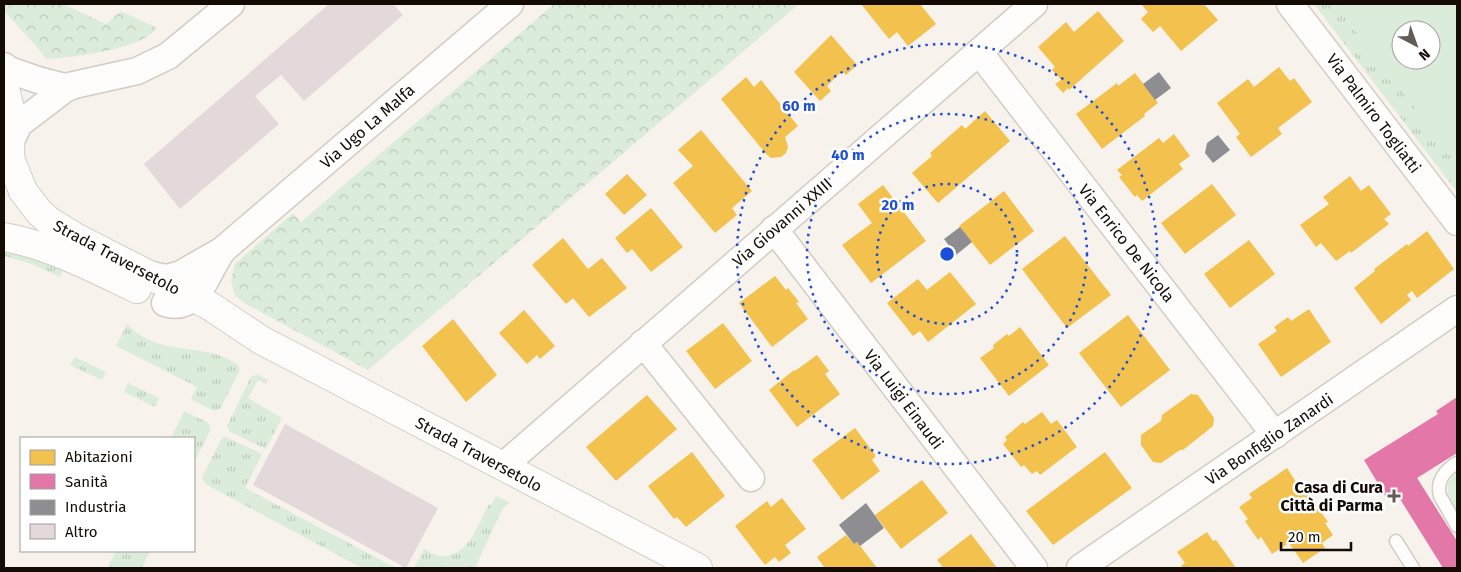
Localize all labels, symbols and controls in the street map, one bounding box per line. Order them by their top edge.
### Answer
north arrow [1391,20,1441,70]
text: N [1415,45,1433,64]
street label: Via Palmiro Togliatti [1323,50,1425,177]
street label: Via Ugo La Malfa [316,80,418,173]
text: 60 m [782,97,816,115]
text: 40 m [831,146,865,164]
street label: Via Giovanni XXIII [729,174,836,271]
street label: Via Enrico De Nicola [1075,181,1179,306]
text: 20 m [882,196,914,214]
street label: Strada Traversetolo [50,216,183,299]
centre of rings [938,245,956,263]
street label: Via Luigi Einaudi [860,346,947,453]
street label: Via Bonfiglio Zanardi [1202,390,1337,489]
street label: Strada Traversetolo [412,413,545,496]
legend [20,437,195,552]
text: Abitazioni [65,448,133,466]
text: Sanità [65,473,108,491]
place label: Casa di Cura Città di Parma [1280,478,1383,515]
marker: Casa di Cura Città di Parma [1387,489,1401,503]
text: Industria [65,498,127,516]
scale bar [1281,520,1351,552]
text: Altro [65,523,98,541]
text: 20 m [1288,528,1321,546]

